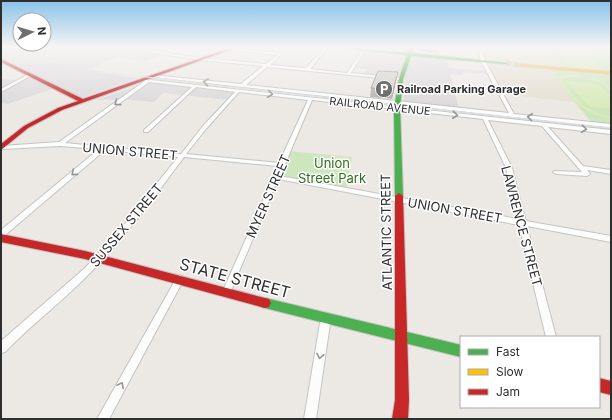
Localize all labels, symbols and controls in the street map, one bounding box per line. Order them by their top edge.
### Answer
north arrow [12,12,52,52]
text: N [35,26,49,36]
one-way arrow [203,77,209,86]
parking icon: Railroad Parking Garage [374,79,394,99]
place label: Railroad Parking Garage [397,82,527,96]
one-way arrow [267,89,273,98]
street label: RAILROAD AVENUE [329,94,431,118]
one-way arrow [114,98,121,105]
one-way arrow [452,110,458,119]
one-way arrow [527,113,534,122]
one-way arrow [581,124,588,133]
street label: UNION STREET [82,139,178,163]
street label: MYER STREET [242,152,294,240]
park label: Union Street Park [298,155,366,186]
street label: LAWRENCE STREET [498,164,546,288]
one-way arrow [72,169,79,176]
street label: ATLANTIC STREET [377,174,395,290]
street label: SUSSEX STREET [86,180,166,270]
street label: UNION STREET [407,194,503,226]
street label: STATE STREET [177,254,293,302]
legend [460,336,600,408]
text: Fast [496,344,520,359]
one-way arrow [316,353,325,359]
text: Slow [496,364,524,379]
one-way arrow [117,381,124,389]
text: Jam [496,384,520,399]

